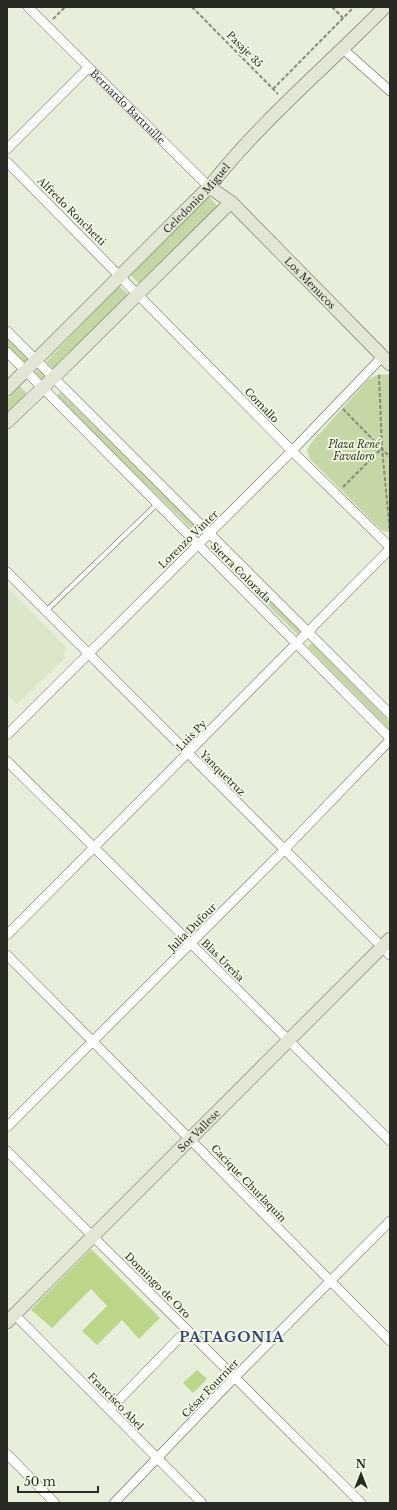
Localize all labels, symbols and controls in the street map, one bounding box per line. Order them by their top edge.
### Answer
street label: Pasaje 35 [224,29,266,70]
street label: Bernardo Bartruille [87,67,168,147]
street label: Celedonio Miguel [161,161,233,236]
street label: Alfredo Ronchetti [34,174,109,249]
street label: Los Menucos [282,255,339,312]
street label: Comallo [242,385,282,426]
park label: Plaza René Favaloro [327,438,381,463]
street label: Lorenzo Vinter [156,507,221,571]
street label: Sierra Colorada [208,539,274,606]
street label: Luis Py [173,717,210,754]
street label: Yanquetruz [197,747,248,799]
street label: Julia Dufour [164,900,219,956]
street label: Blas Ureña [199,936,247,985]
street label: Sor Vallese [175,1107,223,1155]
street label: Cacique Churlaquín [208,1142,289,1225]
street label: Domingo de Oro [122,1250,194,1321]
district label: PATAGONIA [179,1328,285,1346]
street label: César Fournier [179,1356,242,1420]
street label: Francisco Abel [85,1370,146,1433]
north arrow [341,1454,381,1494]
text: N [356,1457,367,1471]
scale bar [18,1468,98,1494]
text: 50 m [24,1474,56,1489]

